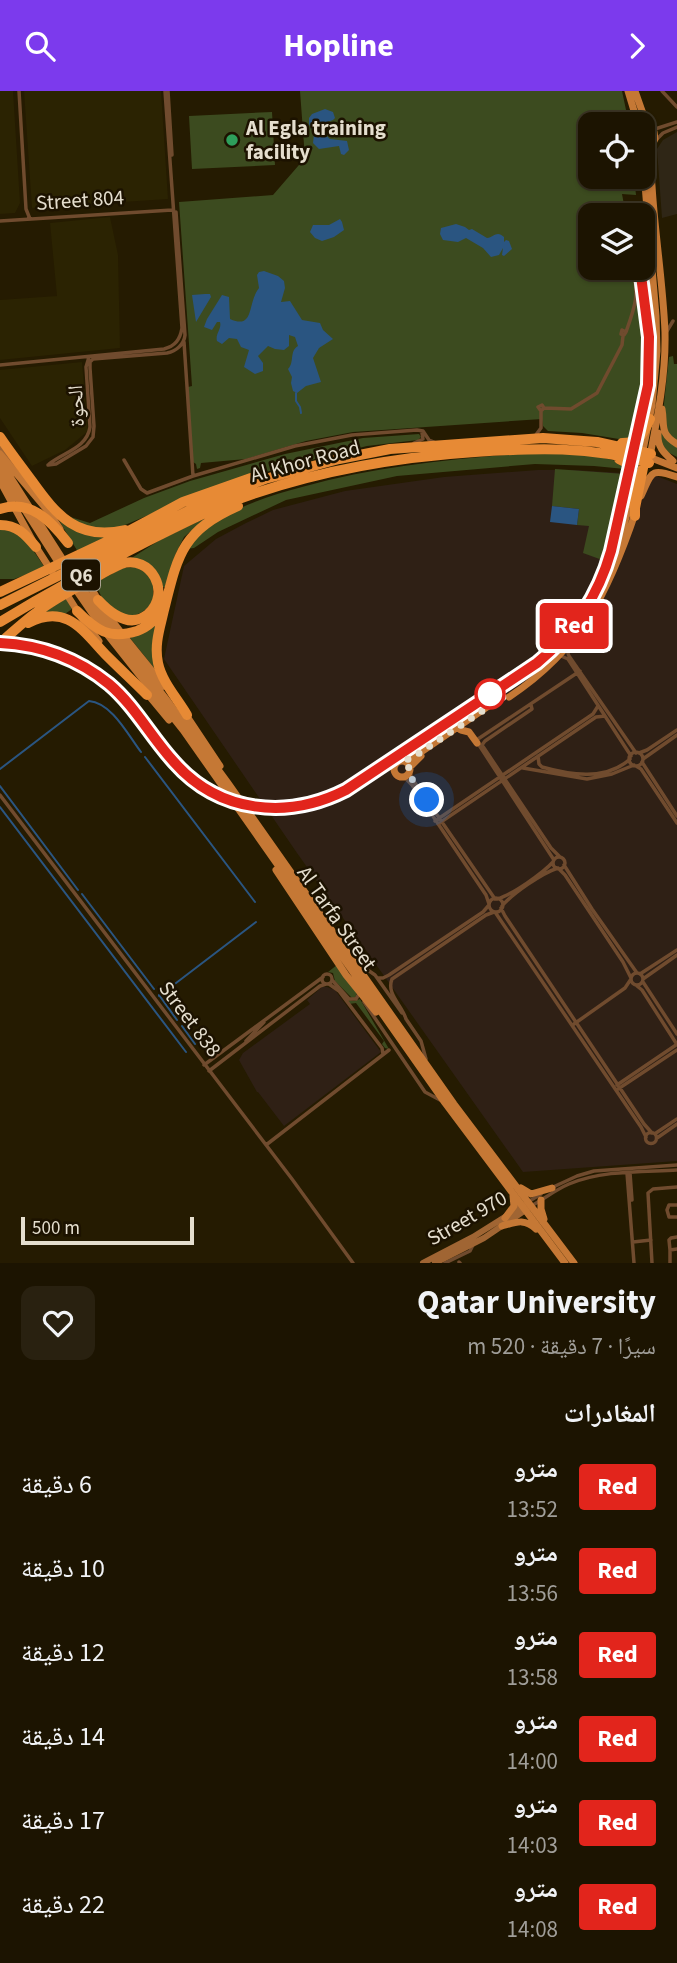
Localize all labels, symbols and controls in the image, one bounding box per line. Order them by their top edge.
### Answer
text: Hopline [283,23,394,69]
icon: search [21,27,59,65]
icon: forward [618,27,656,65]
map controls [578,112,655,280]
button: locate [578,112,655,189]
place label: Al Egla training facility [245,113,386,167]
marker: Al Egla training facility [224,132,240,148]
street label: Street 804 [35,182,125,218]
button: layers [578,203,655,280]
street label: الحوة [60,384,92,428]
street label: Al Khor Road [247,432,363,490]
road number: Q6 [62,559,100,590]
line badge: Red [534,603,614,649]
text: Red [554,608,594,643]
unlabelled marker [475,679,505,709]
your location [409,782,444,817]
street label: Al Tarfa Street [290,860,384,976]
street label: Street 838 [152,975,228,1063]
street label: Street 970 [421,1183,513,1253]
scale bar [21,1214,194,1246]
text: 500 m [32,1215,80,1242]
text: Qatar University [417,1279,656,1326]
button: heart [21,1286,95,1360]
text: سيرًا · 7 دقيقة · 520 m [467,1330,656,1363]
text: المغادرات [564,1395,656,1432]
text: مترو [513,1450,558,1487]
text: 6 دقيقة [21,1466,92,1503]
text: Red [597,1469,638,1504]
text: 13:52 [507,1493,558,1526]
text: مترو [513,1534,558,1571]
text: 10 دقيقة [21,1550,105,1587]
text: Red [597,1553,638,1588]
text: 13:56 [507,1577,558,1610]
text: مترو [513,1618,558,1655]
text: 12 دقيقة [21,1634,105,1671]
text: Red [597,1637,638,1672]
text: 13:58 [507,1661,558,1694]
text: مترو [513,1702,558,1739]
text: 14 دقيقة [21,1718,105,1755]
text: Red [597,1721,638,1756]
text: 14:00 [507,1745,558,1778]
text: مترو [513,1786,558,1823]
text: 17 دقيقة [21,1802,105,1839]
text: Red [597,1805,638,1840]
text: 14:03 [507,1829,558,1862]
text: مترو [513,1870,558,1907]
text: 22 دقيقة [21,1886,105,1923]
text: Red [597,1889,638,1924]
text: 14:08 [507,1913,558,1946]

